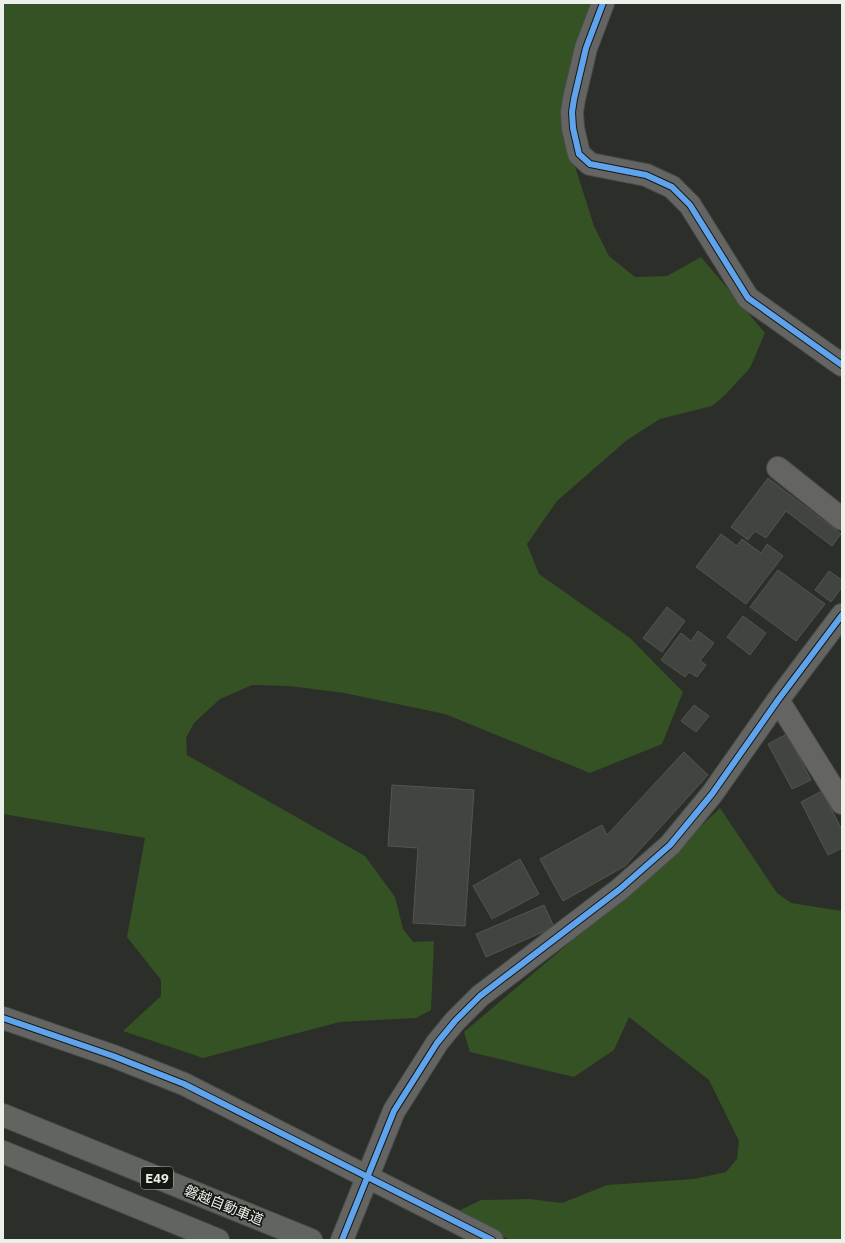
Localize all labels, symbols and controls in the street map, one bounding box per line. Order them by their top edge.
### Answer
road number: E49 [141,1167,173,1189]
street label: 磐越自動車道 [182,1181,266,1229]

